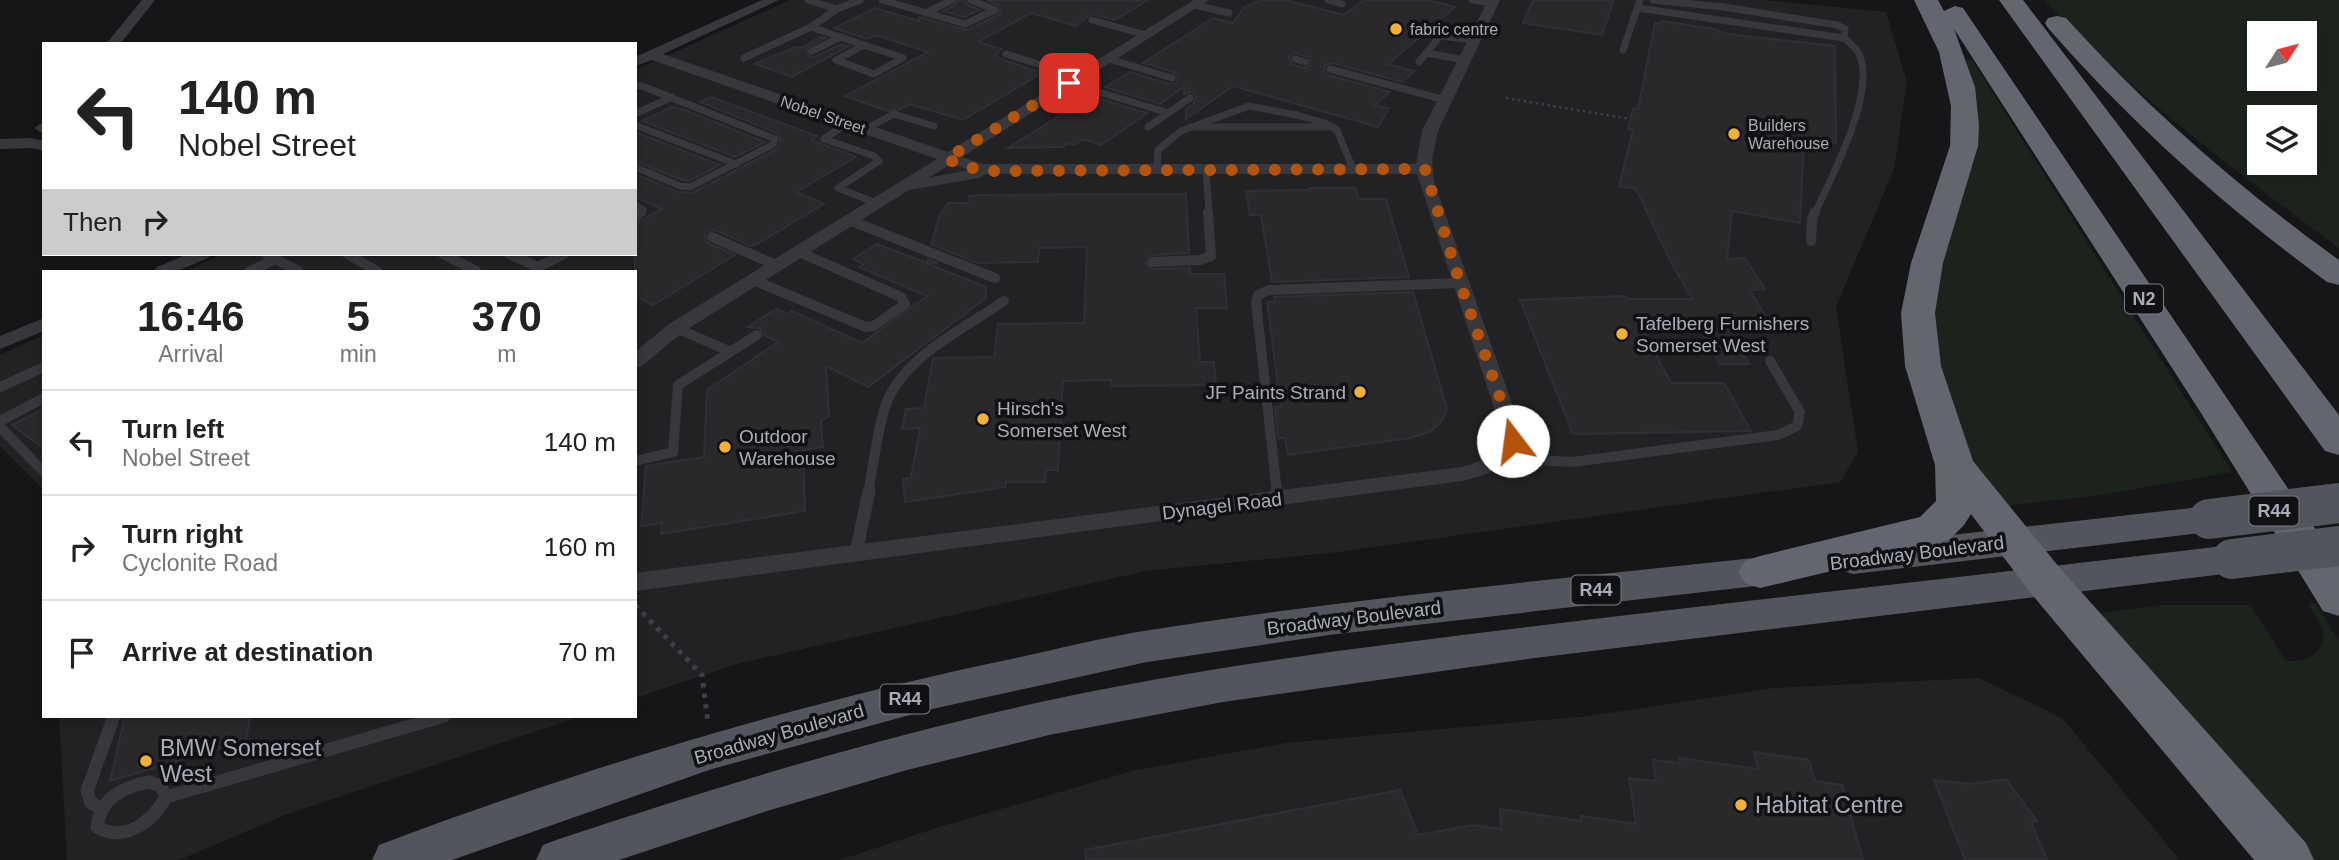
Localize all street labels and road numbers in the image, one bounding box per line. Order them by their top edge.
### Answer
street label: Nobel Street [778,92,868,138]
road number: N2 [2125,284,2163,314]
street label: Dynagel Road [1161,488,1283,524]
road number: R44 [2250,496,2298,526]
street label: Broadway Boulevard [1829,532,2005,574]
road number: R44 [1572,576,1620,604]
street label: Broadway Boulevard [1266,597,1442,639]
road number: R44 [880,684,930,714]
street label: Broadway Boulevard [692,700,866,768]

